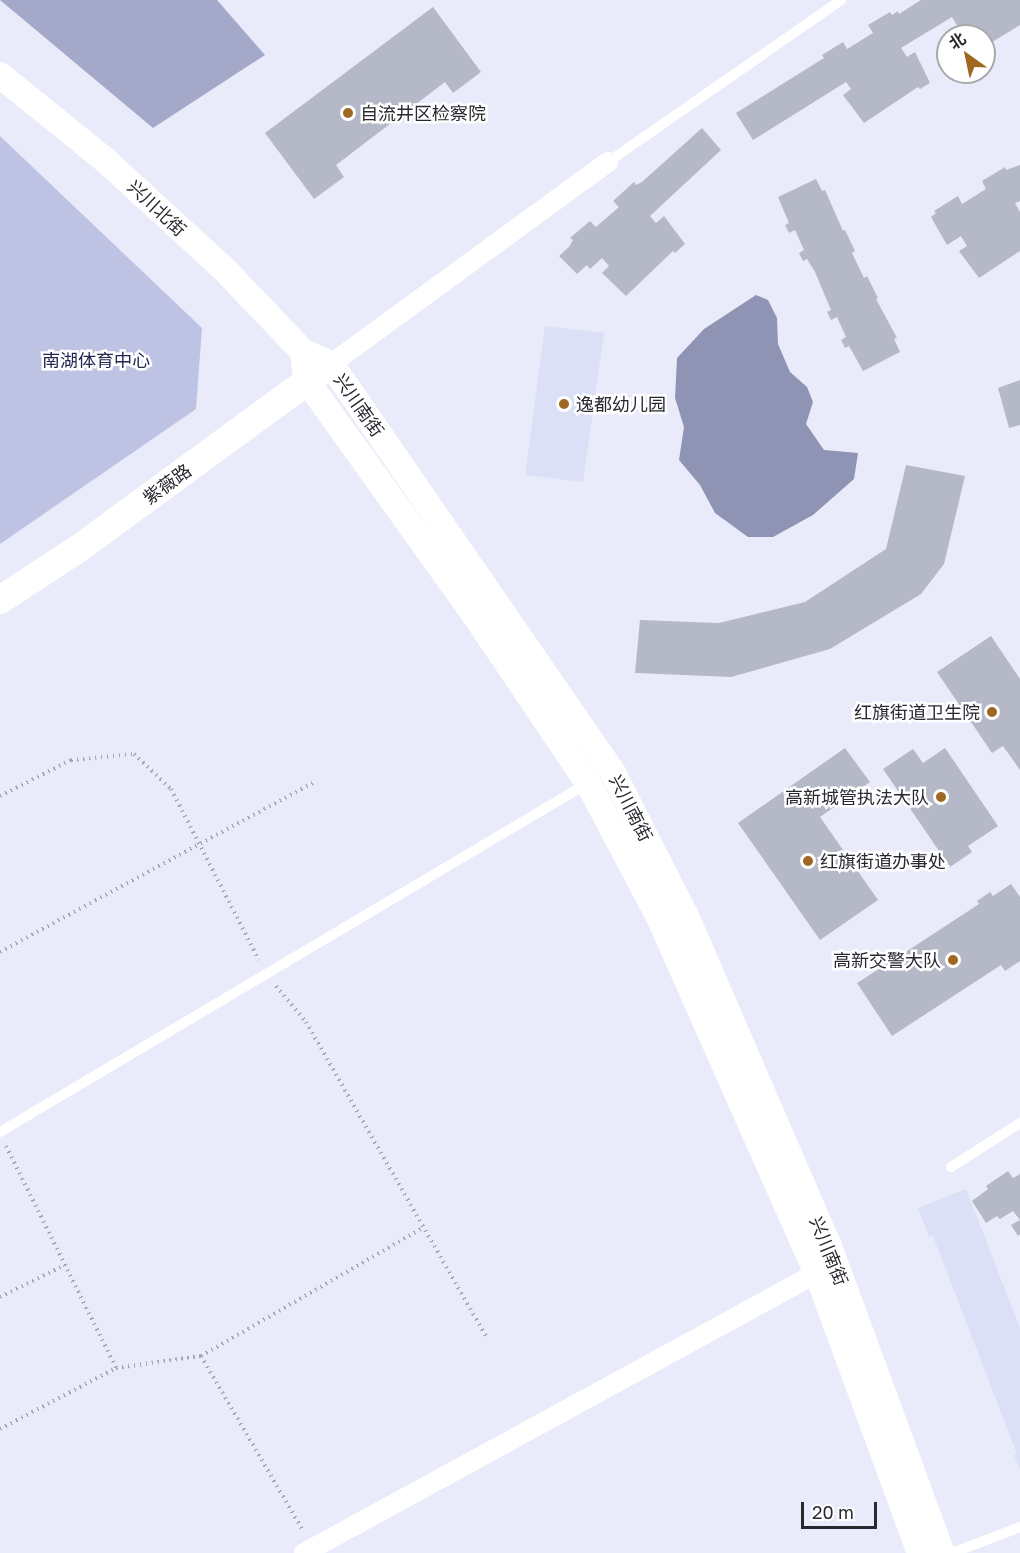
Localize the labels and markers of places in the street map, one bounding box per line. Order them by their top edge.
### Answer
place label: 自流井区检察院 [360,102,486,124]
marker: 自流井区检察院 [341,106,355,120]
place label: 逸都幼儿园 [576,393,666,415]
marker: 逸都幼儿园 [557,397,571,411]
place label: 红旗街道卫生院 [854,701,980,723]
marker: 红旗街道卫生院 [985,705,999,719]
place label: 高新城管执法大队 [785,786,929,808]
marker: 高新城管执法大队 [934,790,948,804]
place label: 红旗街道办事处 [820,850,946,872]
marker: 红旗街道办事处 [801,854,815,868]
place label: 高新交警大队 [833,949,941,971]
marker: 高新交警大队 [946,953,960,967]

